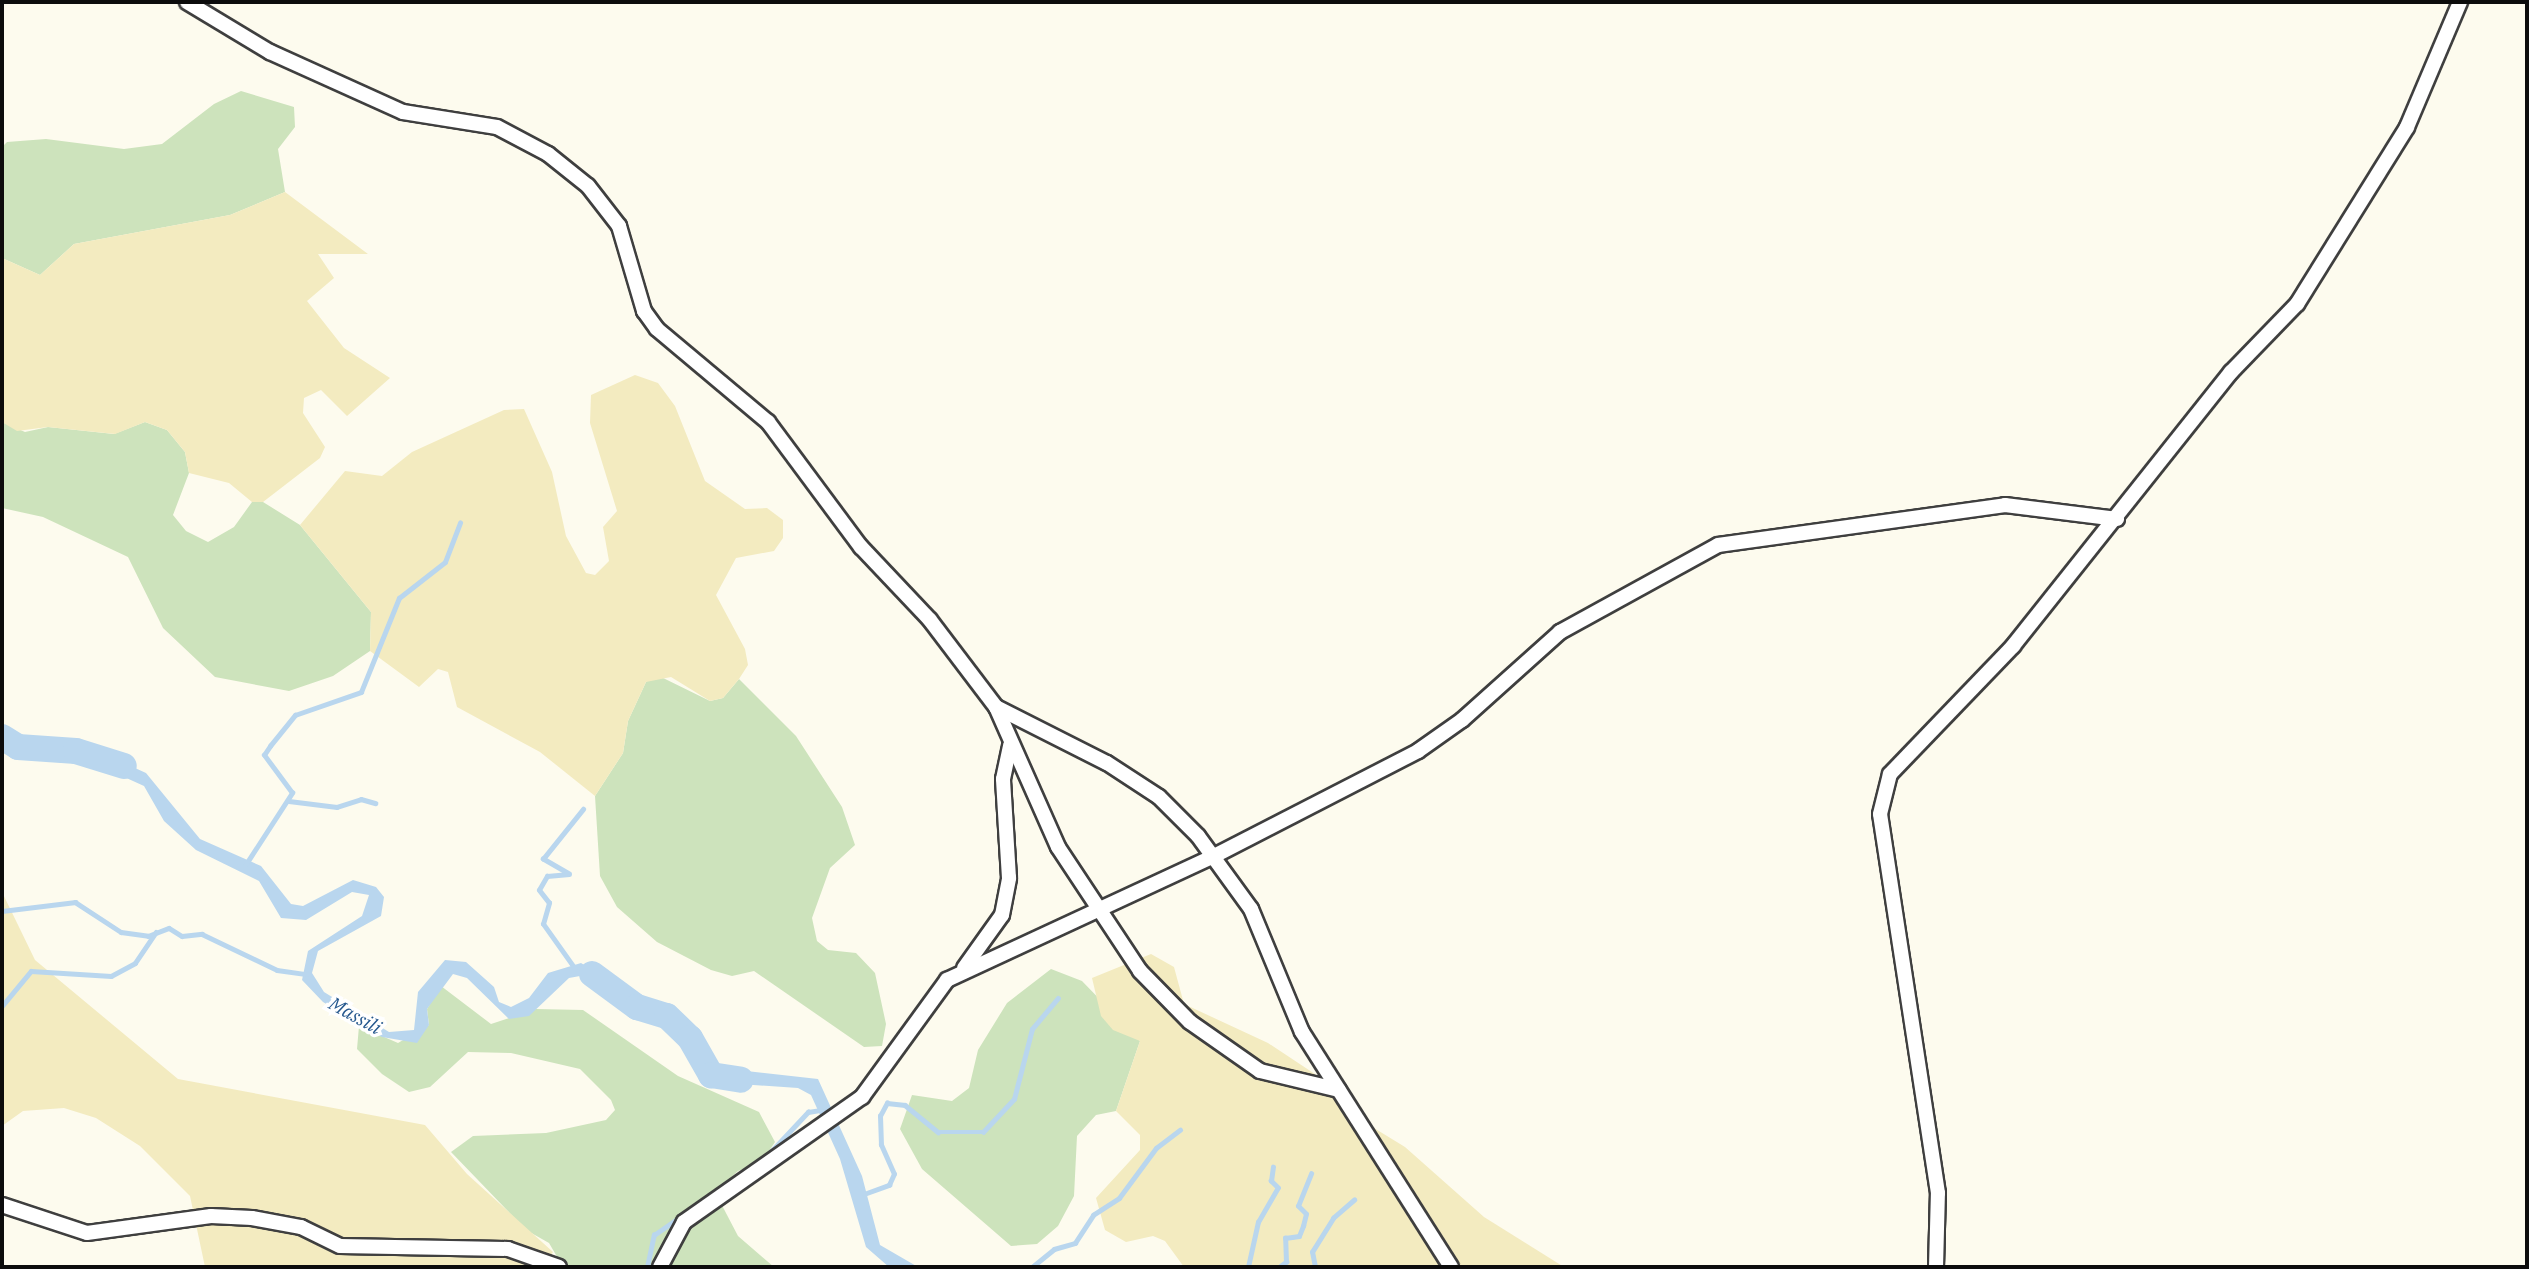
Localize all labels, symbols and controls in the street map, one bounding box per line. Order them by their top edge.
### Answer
water label: Massili [325,992,385,1040]

